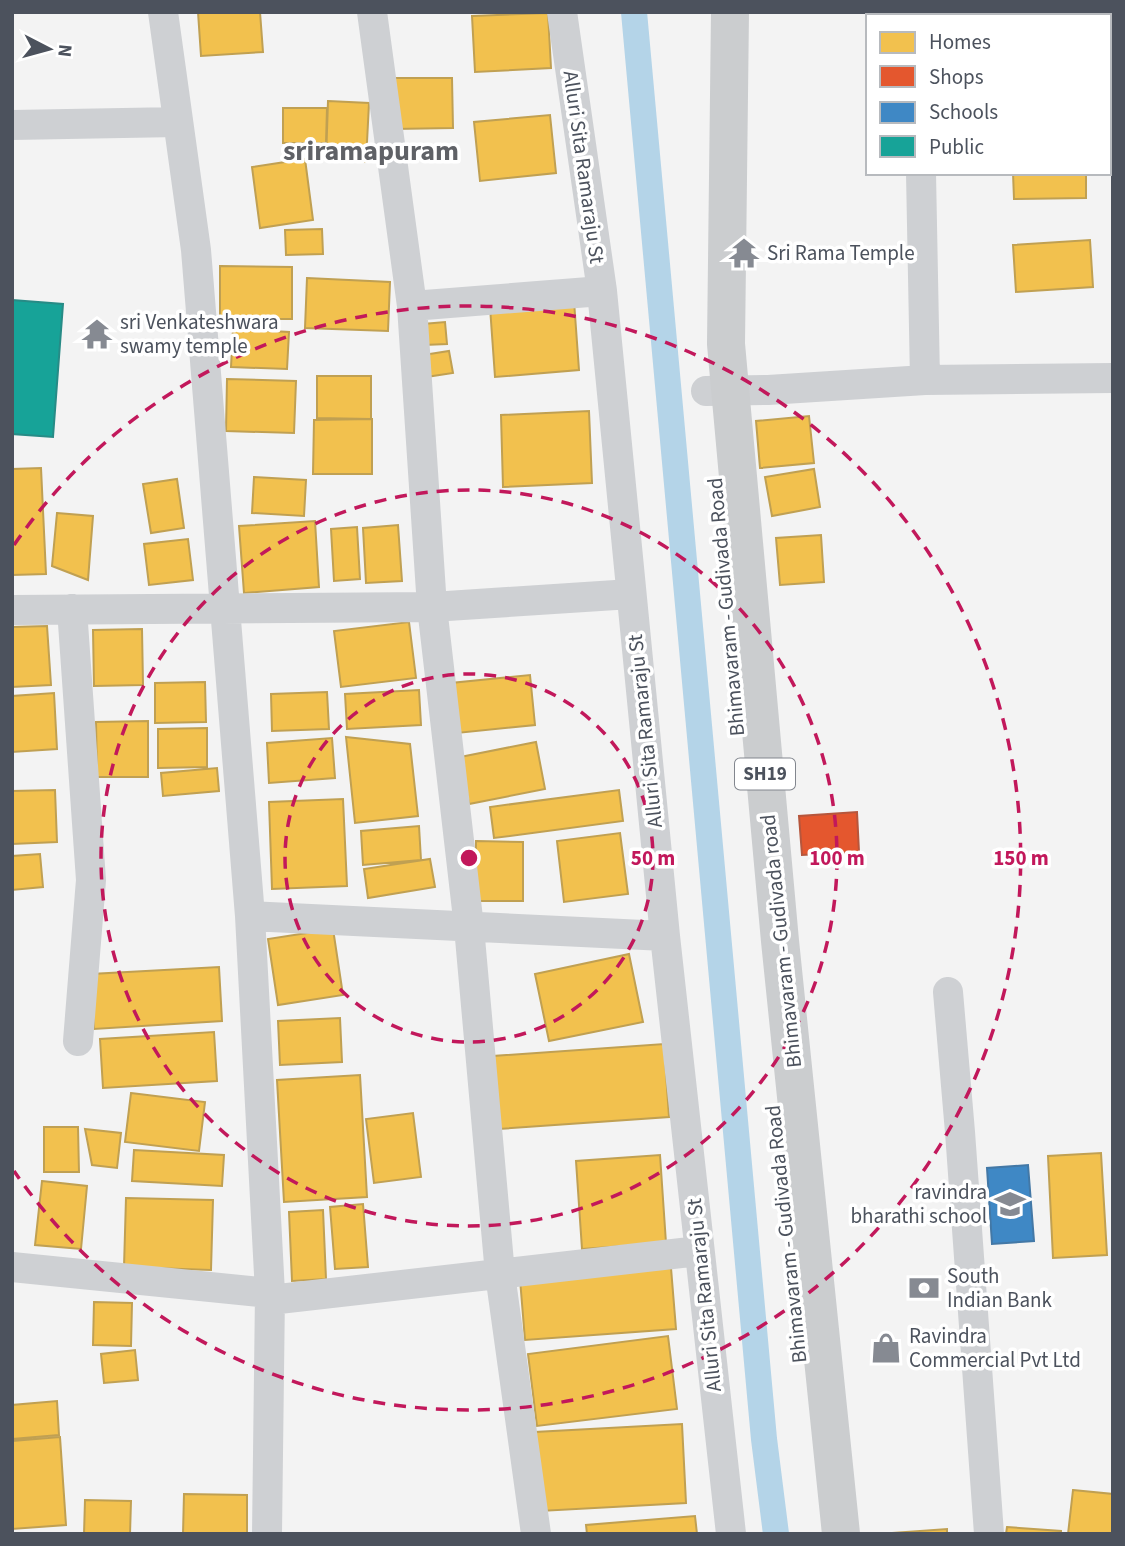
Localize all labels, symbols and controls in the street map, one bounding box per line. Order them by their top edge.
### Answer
north arrow [14,14,84,84]
legend [866,14,1111,175]
text: Homes [929,27,991,57]
text: N [50,43,79,58]
text: Shops [929,62,984,92]
street label: Alluri Sita Ramaraju St [556,69,612,265]
text: Schools [929,97,998,127]
district label: sriramapuram [283,131,459,171]
text: Public [929,132,984,162]
temple icon: Sri Rama Temple [727,236,761,270]
place label: Sri Rama Temple [767,238,915,268]
place label: sri Venkateshwara swamy temple [120,307,279,361]
temple icon: sri Venkateshwara swamy temple [80,317,114,351]
street label: Bhimavaram - Gudivada Road [700,477,752,737]
street label: Alluri Sita Ramaraju St [620,633,670,829]
road number: SH19 [735,758,795,790]
street label: Bhimavaram - Gudivada road [753,813,809,1069]
text: 50 m [631,843,675,873]
text: 100 m [809,843,865,873]
text: 150 m [993,843,1049,873]
centre of rings [457,846,481,870]
street label: Bhimavaram - Gudivada Road [758,1103,814,1365]
place label: ravindra bharathi school [850,1177,987,1231]
school or university icon: ravindra bharathi school [993,1187,1027,1221]
street label: Alluri Sita Ramaraju St [679,1197,729,1393]
place label: South Indian Bank [947,1261,1053,1315]
bank icon: South Indian Bank [907,1271,941,1305]
place label: Ravindra Commercial Pvt Ltd [909,1321,1081,1375]
shop icon: Ravindra Commercial Pvt Ltd [869,1331,903,1365]

